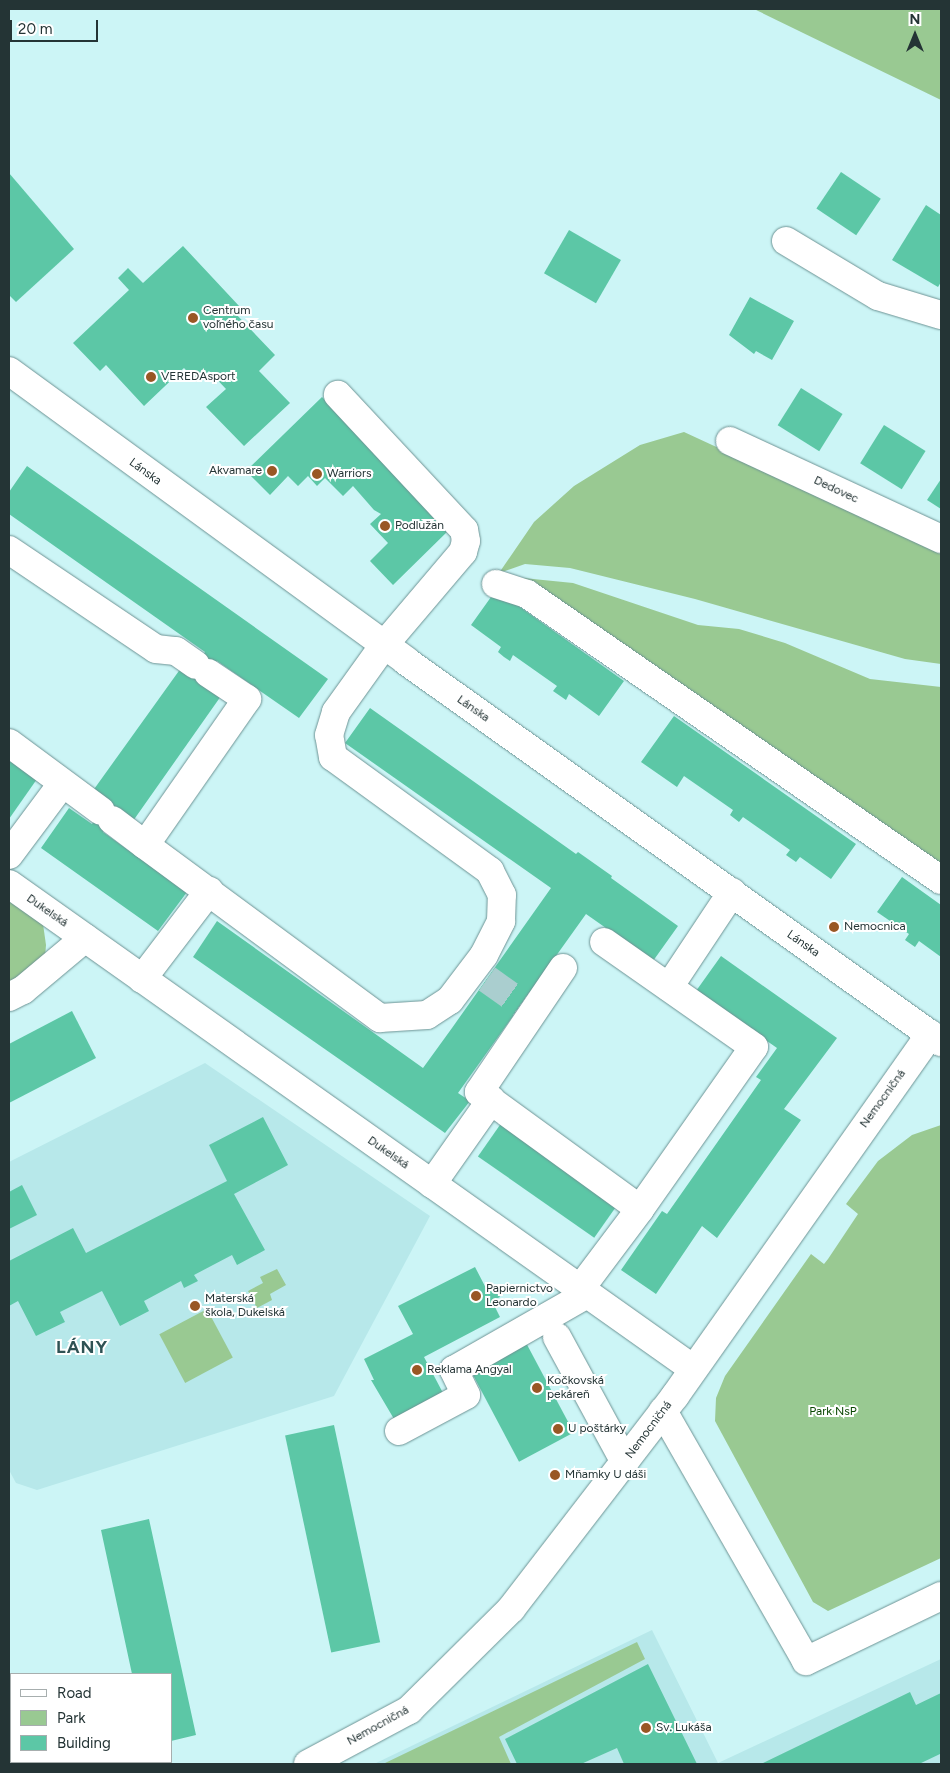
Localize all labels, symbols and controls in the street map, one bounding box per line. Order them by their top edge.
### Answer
scale bar [12,10,100,42]
north arrow [890,10,940,60]
text: N [910,11,920,28]
text: 20 m [18,20,52,38]
place label: Centrum voľného času [203,304,273,332]
marker: Centrum voľného času [187,312,199,324]
place label: VEREDAsport [161,370,236,384]
marker: VEREDAsport [145,371,157,383]
street label: Lánska [126,455,164,489]
place label: Akvamare [209,464,262,478]
marker: Akvamare [266,465,278,477]
place label: Warriors [327,467,372,481]
marker: Warriors [311,468,323,480]
street label: Dedovec [811,473,861,507]
place label: Podlužan [395,519,444,533]
marker: Podlužan [379,520,391,532]
street label: Lánska [454,693,492,725]
street label: Dukelská [24,892,70,930]
place label: Nemocnica [844,920,906,934]
marker: Nemocnica [828,921,840,933]
street label: Lánska [784,928,822,960]
street label: Nemocničná [857,1067,909,1131]
street label: Dukelská [365,1134,411,1172]
place label: Papiernictvo Leonardo [486,1282,553,1310]
marker: Papiernictvo Leonardo [470,1290,482,1302]
place label: Materská škola, Dukelská [205,1292,285,1320]
marker: Materská škola, Dukelská [189,1300,201,1312]
district label: LÁNY [55,1336,109,1358]
place label: Reklama Angyal [427,1363,512,1377]
marker: Reklama Angyal [411,1364,423,1376]
place label: Kočkovská pekáreň [547,1374,604,1402]
marker: Kočkovská pekáreň [531,1382,543,1394]
street label: Nemocničná [623,1398,675,1462]
park label: Park NsP [809,1405,857,1419]
place label: U poštárky [568,1422,626,1436]
marker: U poštárky [552,1423,564,1435]
place label: Mňamky U dáši [565,1468,646,1482]
marker: Mňamky U dáši [549,1469,561,1481]
legend [10,1673,172,1763]
text: Road [57,1684,92,1702]
street label: Nemocničná [345,1703,411,1749]
text: Park [57,1709,86,1727]
place label: Sv. Lukáša [656,1721,712,1735]
marker: Sv. Lukáša [640,1722,652,1734]
text: Building [57,1734,111,1752]

